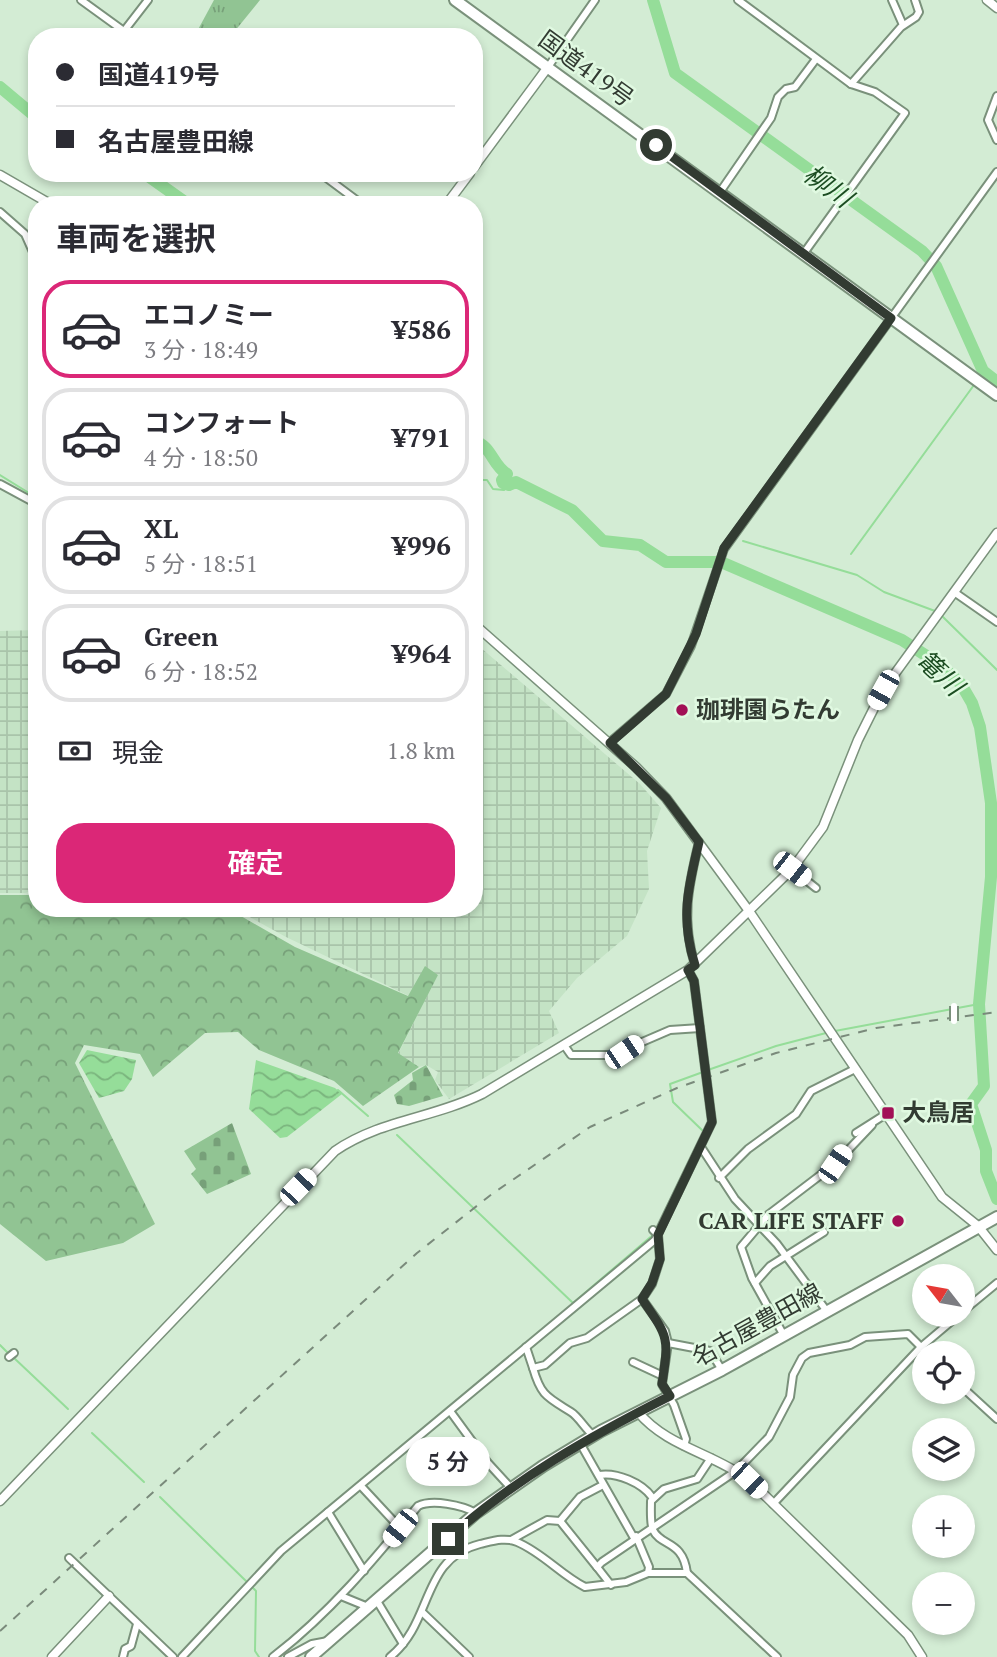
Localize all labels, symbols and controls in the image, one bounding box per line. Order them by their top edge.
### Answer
street label: 国道419号 [533,23,641,114]
text: 国道419号 [98,57,220,91]
text: 名古屋豊田線 [98,124,254,158]
route start [640,129,672,161]
water label: 柳川 [798,156,862,216]
text: 車両を選択 [56,217,216,259]
text: エコノミー [144,297,274,331]
icon: car [60,298,123,361]
text: ¥586 [392,312,451,346]
text: 3 分 · 18:49 [144,334,258,365]
text: コンフォート [144,405,299,439]
icon: car [60,406,123,469]
text: ¥791 [392,420,451,454]
text: 4 分 · 18:50 [144,442,258,473]
text: XL [144,511,178,545]
icon: car [60,514,123,577]
text: ¥996 [392,528,451,562]
text: 5 分 · 18:51 [144,548,258,579]
text: Green [144,619,218,653]
icon: car [60,622,123,685]
text: ¥964 [392,636,451,670]
water label: 篭川 [910,642,973,704]
text: 6 分 · 18:52 [144,656,258,687]
car [864,667,903,713]
place label: 珈琲園らたん [696,693,840,725]
marker: 珈琲園らたん [674,702,690,718]
icon: cash [56,732,94,770]
text: 現金 [112,735,164,769]
text: 1.8 km [387,735,455,766]
button: 確定 [56,823,455,903]
car [769,848,816,890]
car [601,1032,648,1072]
place label: 大鳥居 [902,1096,974,1128]
marker: 大鳥居 [880,1105,896,1121]
car [815,1141,856,1187]
car [276,1165,321,1209]
place label: CAR LIFE STAFF [698,1204,884,1236]
marker: CAR LIFE STAFF [890,1213,906,1229]
north arrow [912,1264,975,1326]
map controls [912,1264,975,1635]
street label: 名古屋豊田線 [686,1275,827,1373]
button: locate [912,1341,975,1404]
button: layers [912,1418,975,1481]
callout: 5 分 [406,1438,490,1486]
text: 5 分 [427,1446,469,1477]
car [727,1458,772,1502]
button: + [912,1495,975,1558]
car [379,1505,422,1551]
route end [432,1523,464,1555]
button: − [912,1572,975,1635]

